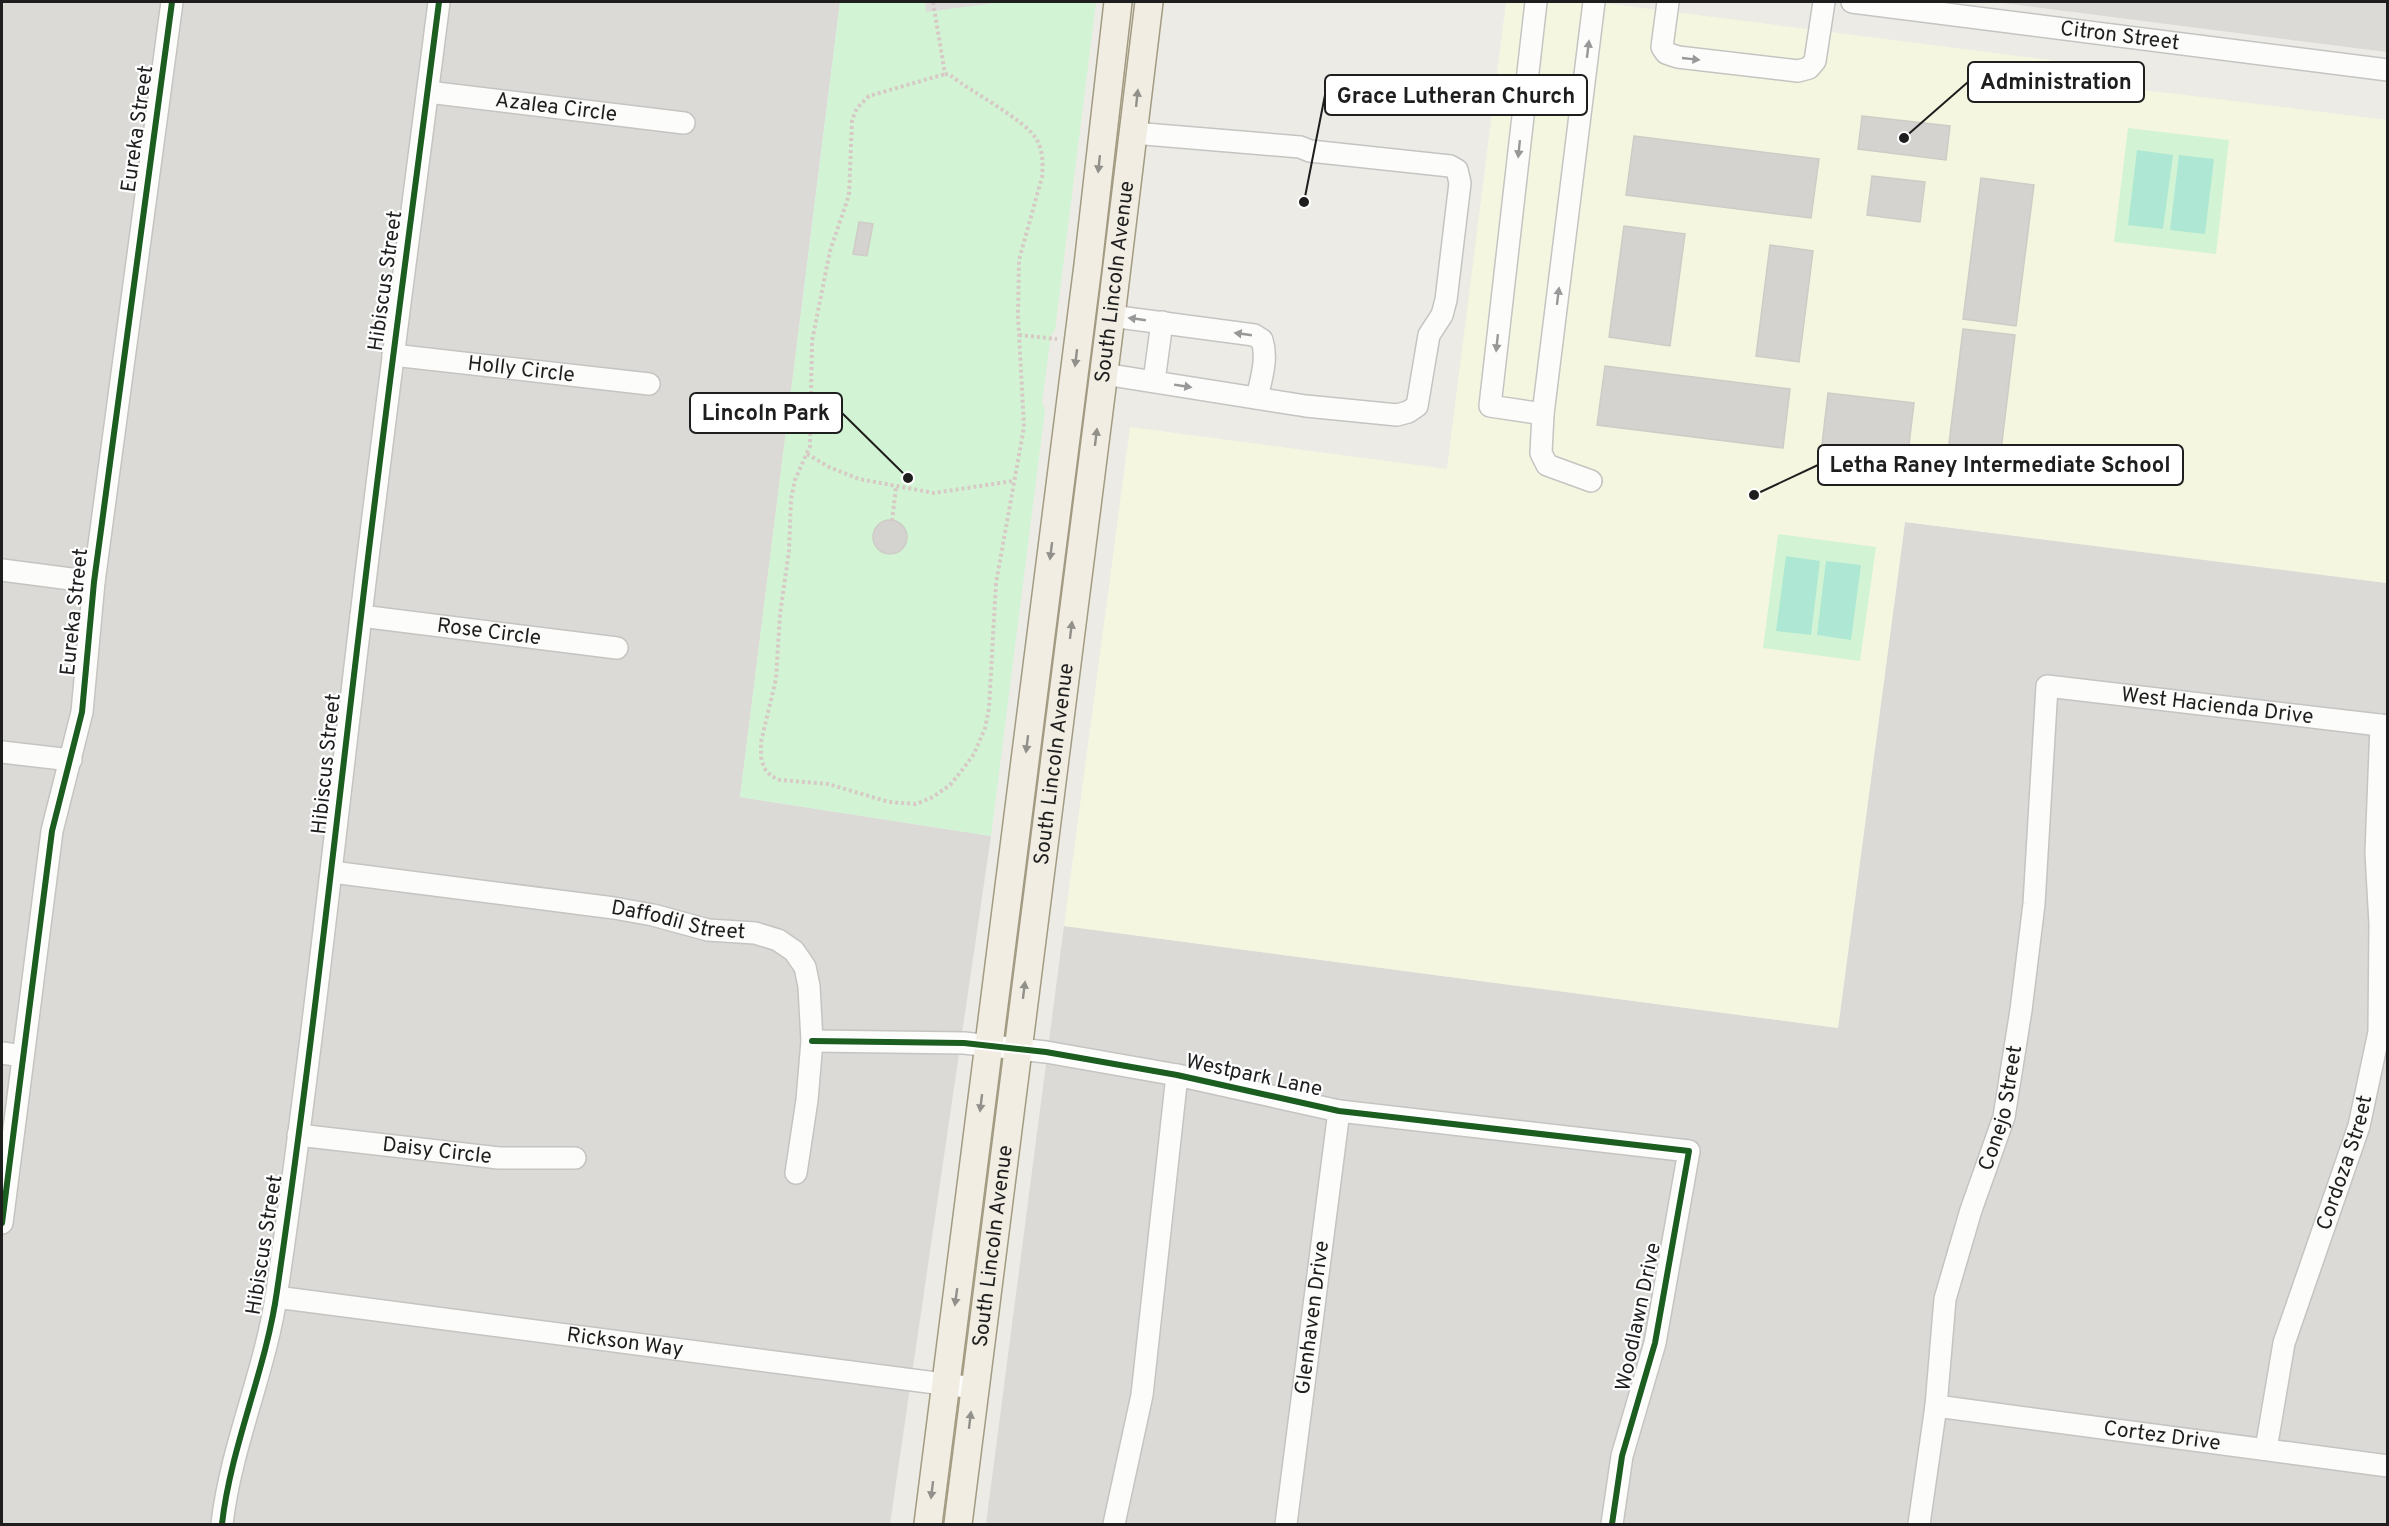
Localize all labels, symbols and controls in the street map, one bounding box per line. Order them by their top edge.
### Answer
street label: Citron Street [2059,15,2181,57]
one-way arrow [1583,40,1593,59]
one-way arrow [1682,54,1701,64]
callout: Administration [1968,62,2144,102]
street label: Eureka Street [116,64,160,194]
text: Administration [1980,70,2132,97]
callout: Grace Lutheran Church [1325,75,1587,115]
text: Grace Lutheran Church [1337,84,1575,111]
street label: Azalea Circle [494,87,619,128]
one-way arrow [1132,88,1142,107]
one-way arrow [1514,140,1524,159]
one-way arrow [1094,154,1104,173]
street label: South Lincoln Avenue [1089,179,1141,385]
street label: Hibiscus Street [363,209,409,353]
one-way arrow [1553,286,1562,305]
one-way arrow [1127,314,1146,324]
one-way arrow [1234,329,1253,338]
one-way arrow [1492,334,1502,353]
one-way arrow [1071,348,1080,367]
street label: Holly Circle [466,350,576,389]
one-way arrow [1173,381,1192,390]
callout: Lincoln Park [690,393,842,433]
text: Lincoln Park [702,401,830,428]
one-way arrow [1091,427,1100,446]
callout: Letha Raney Intermediate School [1818,445,2183,485]
text: Letha Raney Intermediate School [1829,453,2171,480]
one-way arrow [1047,542,1056,561]
street label: Eureka Street [55,547,95,677]
street label: Rose Circle [435,612,543,652]
one-way arrow [1066,621,1075,640]
street label: South Lincoln Avenue [1028,661,1080,867]
street label: West Hacienda Drive [2120,681,2315,731]
street label: Hibiscus Street [306,692,348,836]
one-way arrow [1022,735,1031,754]
street label: Daffodil Street [609,894,746,946]
one-way arrow [1020,981,1029,1000]
street label: Conejo Street [1972,1043,2029,1175]
street label: Westpark Lane [1183,1048,1325,1104]
street label: Cordoza Street [2310,1093,2379,1234]
one-way arrow [976,1094,985,1113]
street label: Daisy Circle [381,1131,493,1171]
street label: South Lincoln Avenue [967,1144,1019,1349]
street label: Hibiscus Street [241,1173,289,1317]
street label: Glenhaven Drive [1289,1239,1336,1396]
street label: Woodlawn Drive [1610,1240,1668,1394]
one-way arrow [951,1287,961,1306]
street label: Rickson Way [565,1322,685,1363]
one-way arrow [966,1411,975,1430]
street label: Cortez Drive [2102,1415,2222,1457]
one-way arrow [927,1481,937,1500]

